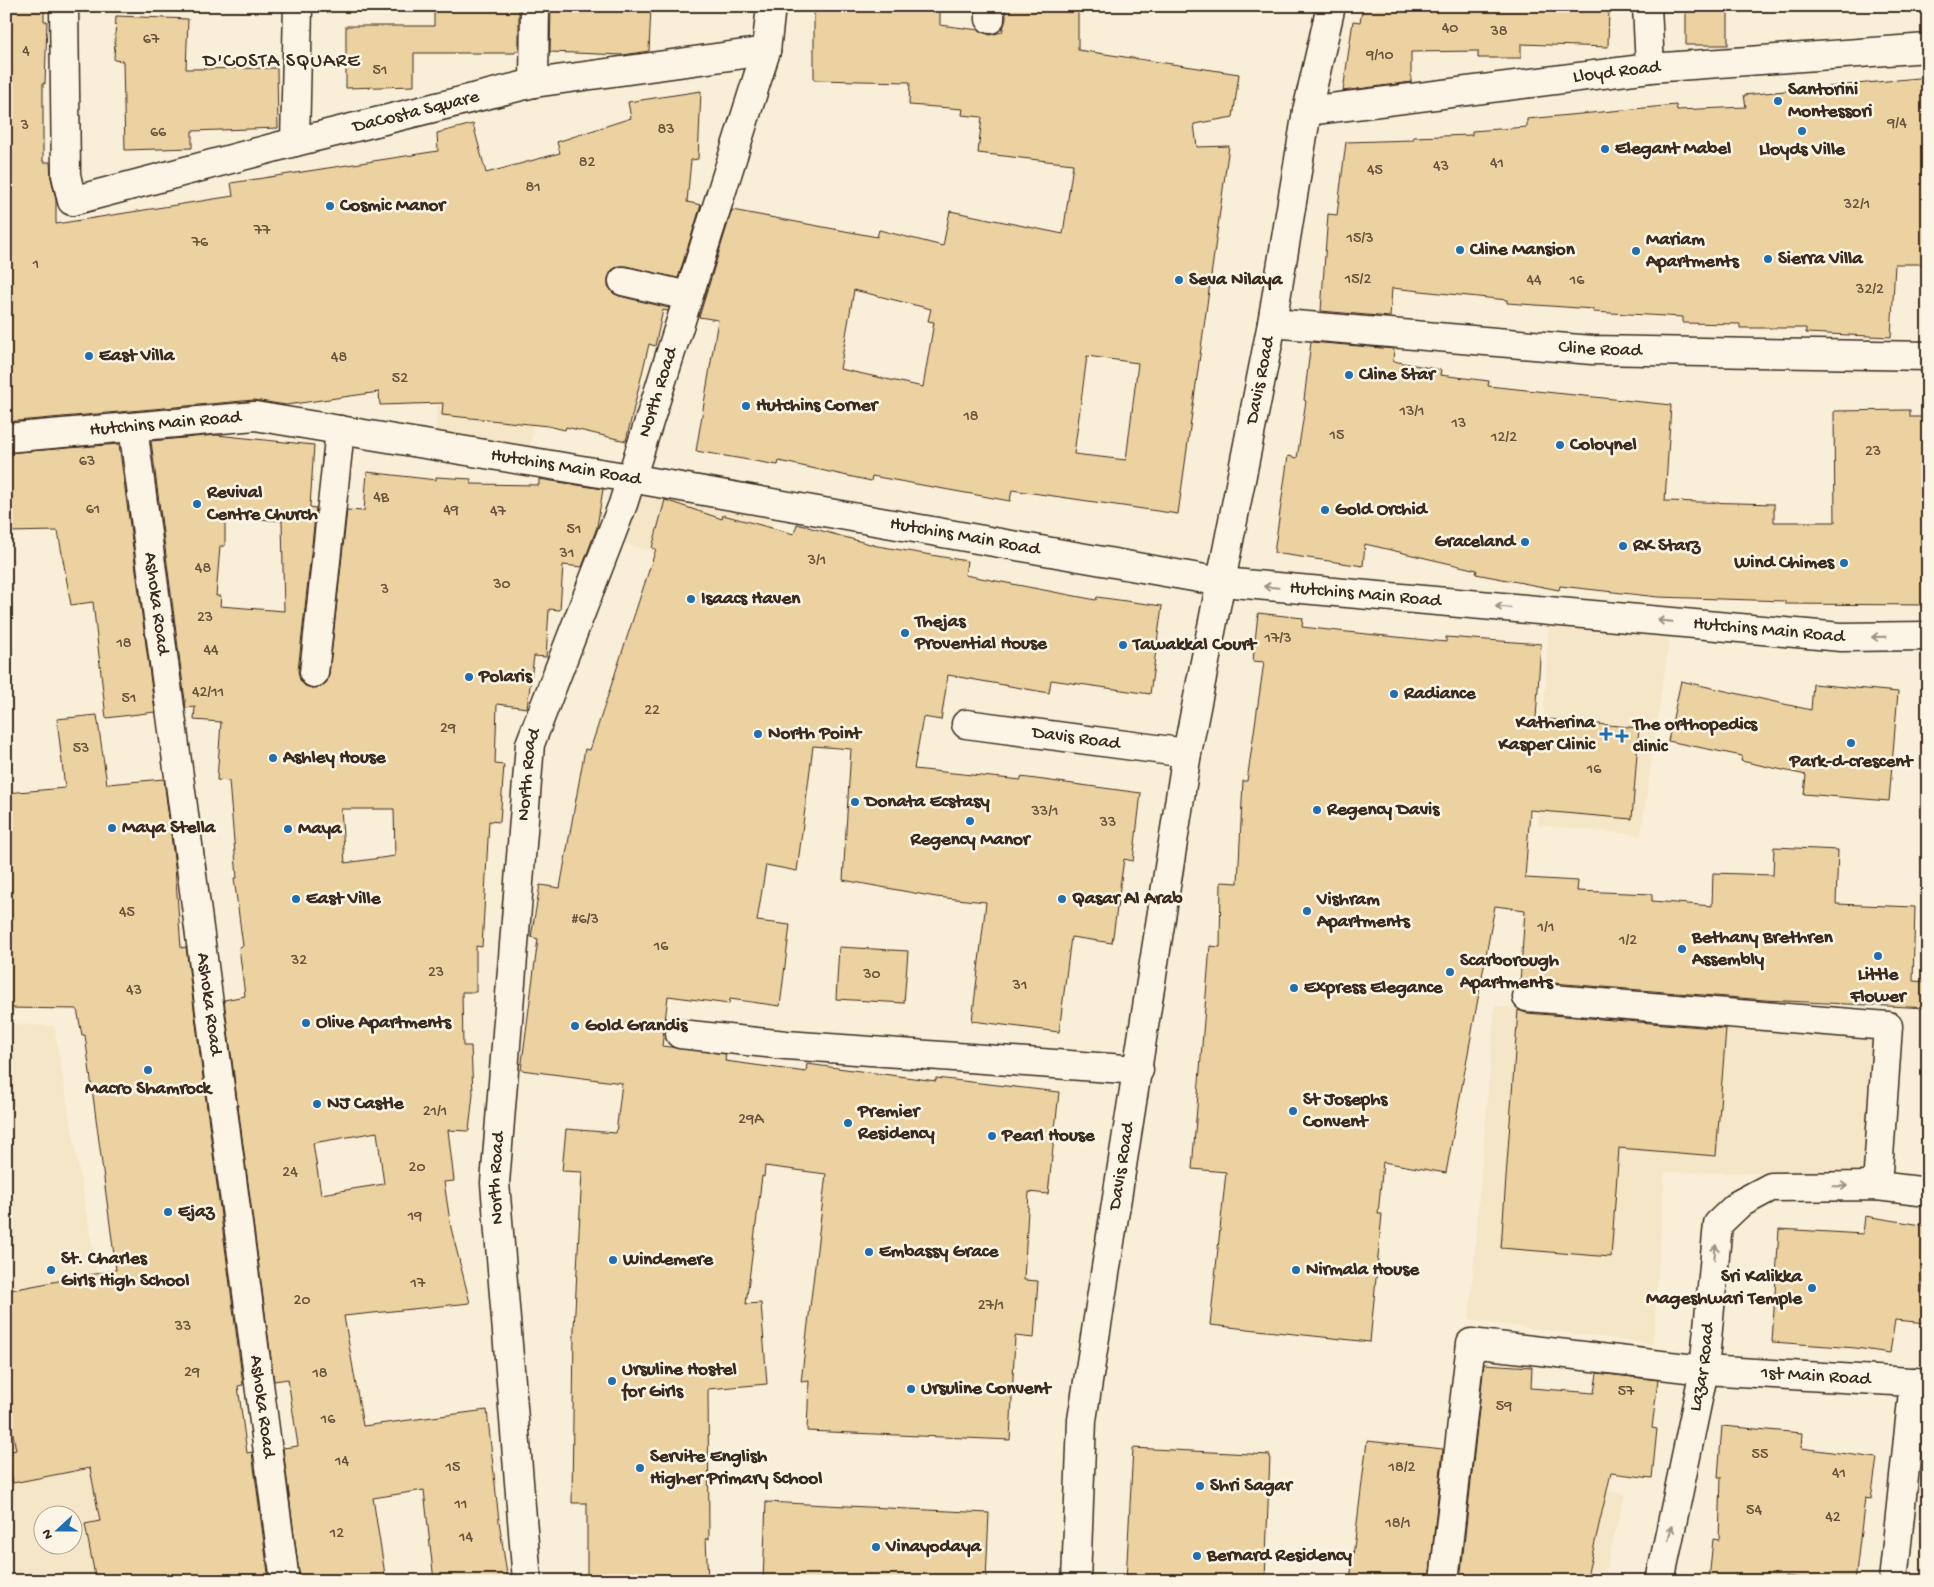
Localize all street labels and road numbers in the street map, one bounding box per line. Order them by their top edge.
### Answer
street label: Lloyd Road [1572,56,1663,89]
street label: DaCosta Square [349,85,482,139]
street label: Davis Road [1240,333,1281,428]
street label: Cline Road [1557,336,1644,362]
street label: North Road [633,343,684,440]
street label: Hutchins Main Road [89,406,244,442]
street label: Hutchins Main Road [489,444,645,492]
street label: Hutchins Main Road [888,512,1043,562]
street label: Ashoka Road [138,551,175,658]
street label: Hutchins Main Road [1289,577,1444,613]
street label: Hutchins Main Road [1692,612,1847,649]
street label: Davis Road [1029,721,1123,756]
street label: North Road [512,723,547,822]
street label: Ashoka Road [191,951,227,1059]
street label: Davis Road [1103,1119,1140,1214]
street label: North Road [483,1129,511,1226]
street label: Lazar Road [1684,1320,1720,1414]
street label: Ashoka Road [244,1354,280,1461]
street label: 1st Main Road [1759,1362,1873,1391]

